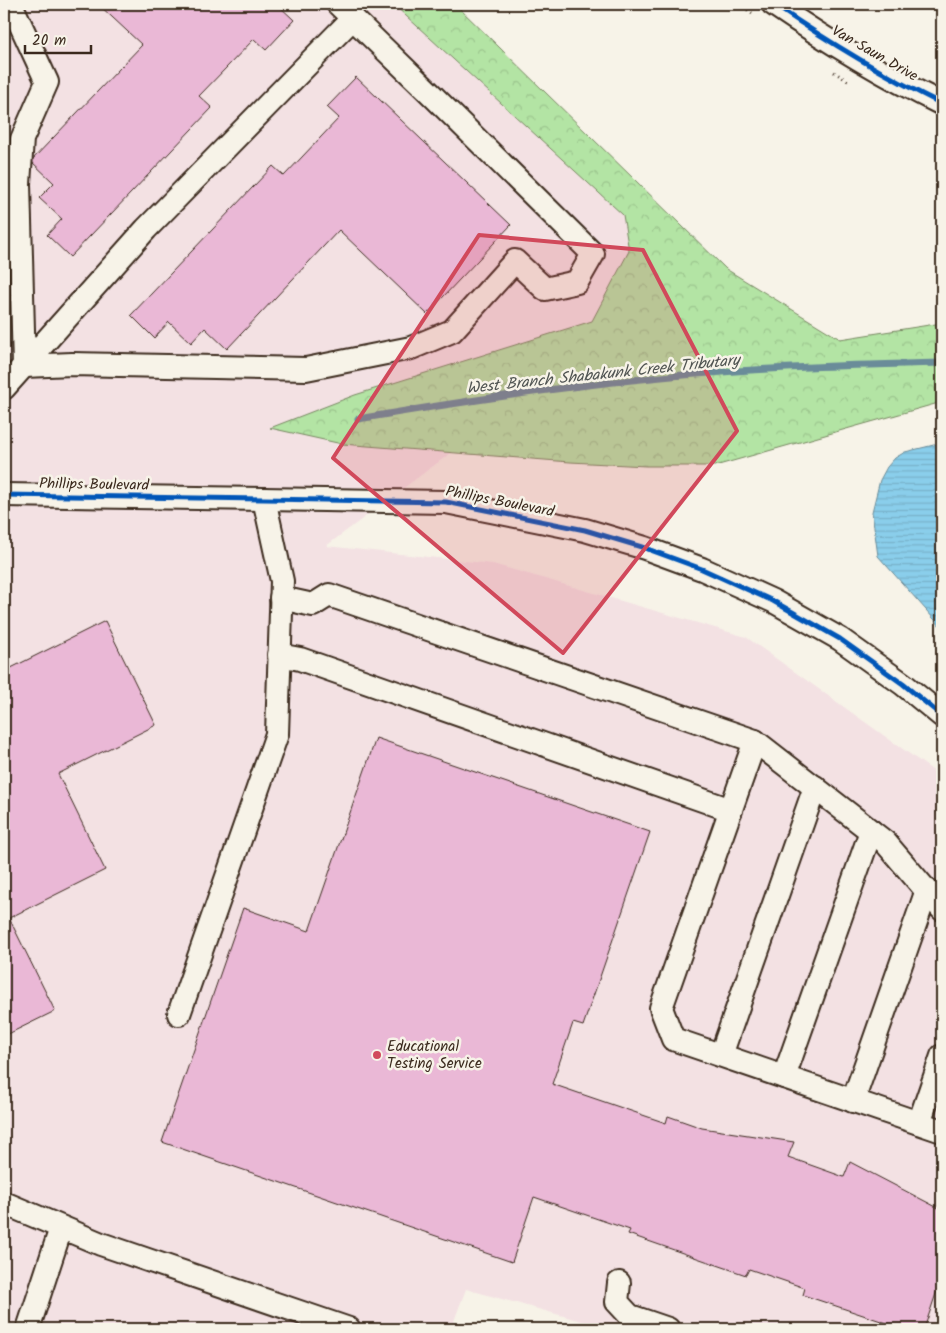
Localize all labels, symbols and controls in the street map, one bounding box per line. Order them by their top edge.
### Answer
street label: Van Saun Drive [827,19,923,89]
scale bar [25,22,91,54]
text: 20 m [32,29,66,53]
water label: West Branch Shabakunk Creek Tributary [465,347,743,401]
street label: Phillips Boulevard [39,472,150,498]
street label: Phillips Boulevard [443,480,557,524]
place label: Educational Testing Service [387,1035,482,1076]
marker: Educational Testing Service [371,1049,383,1061]

